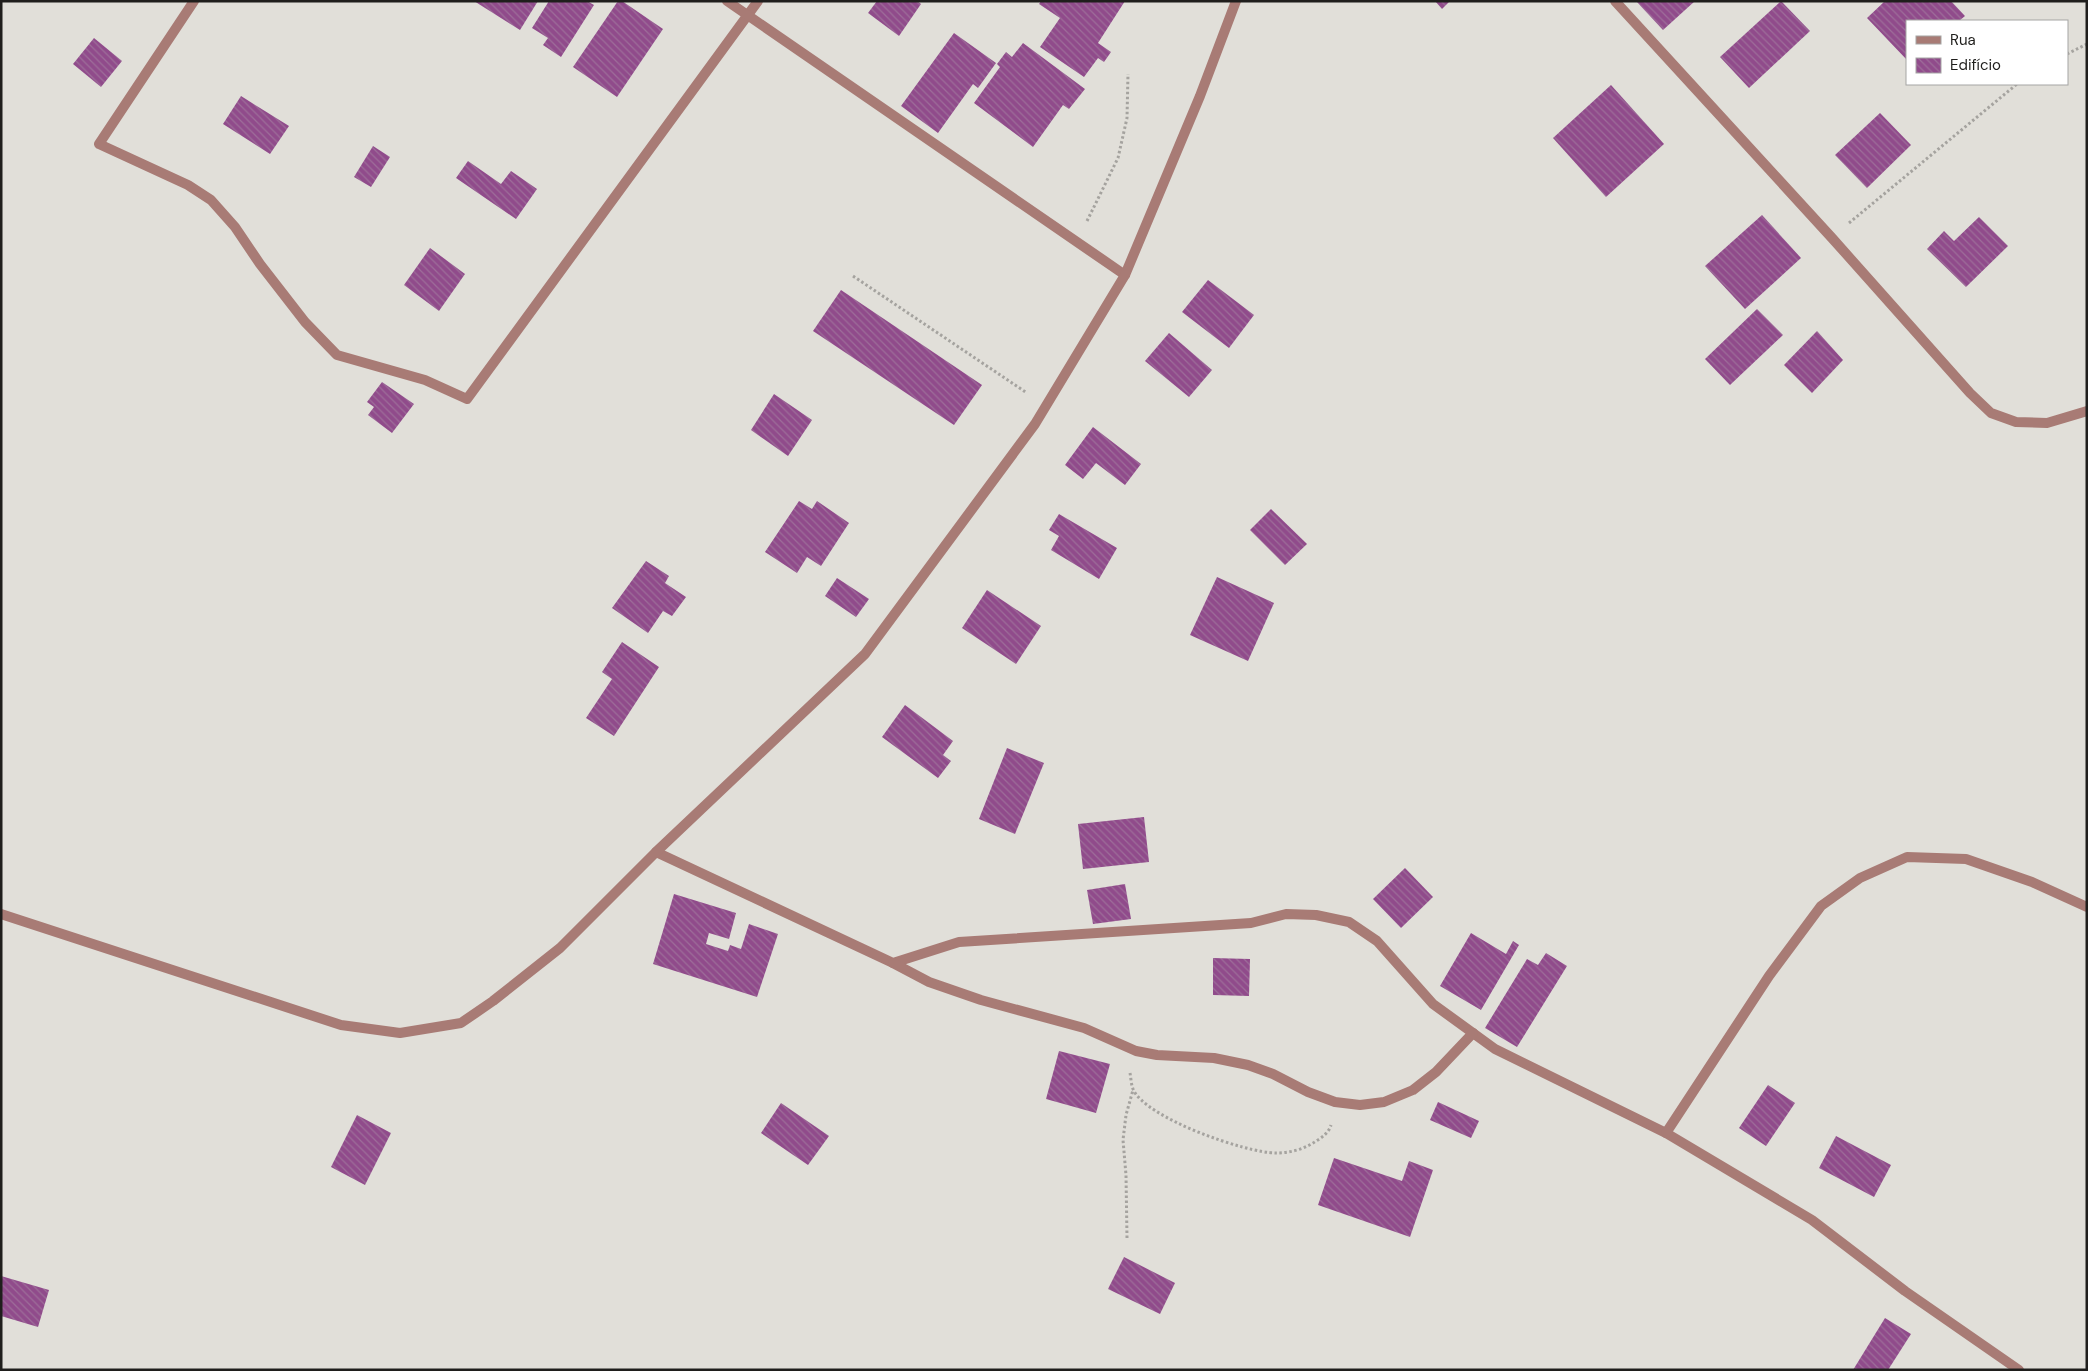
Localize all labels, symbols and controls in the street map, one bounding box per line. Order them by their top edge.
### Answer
legend [1906,20,2068,85]
text: Rua [1950,30,1976,50]
text: Edifício [1950,55,2001,75]

